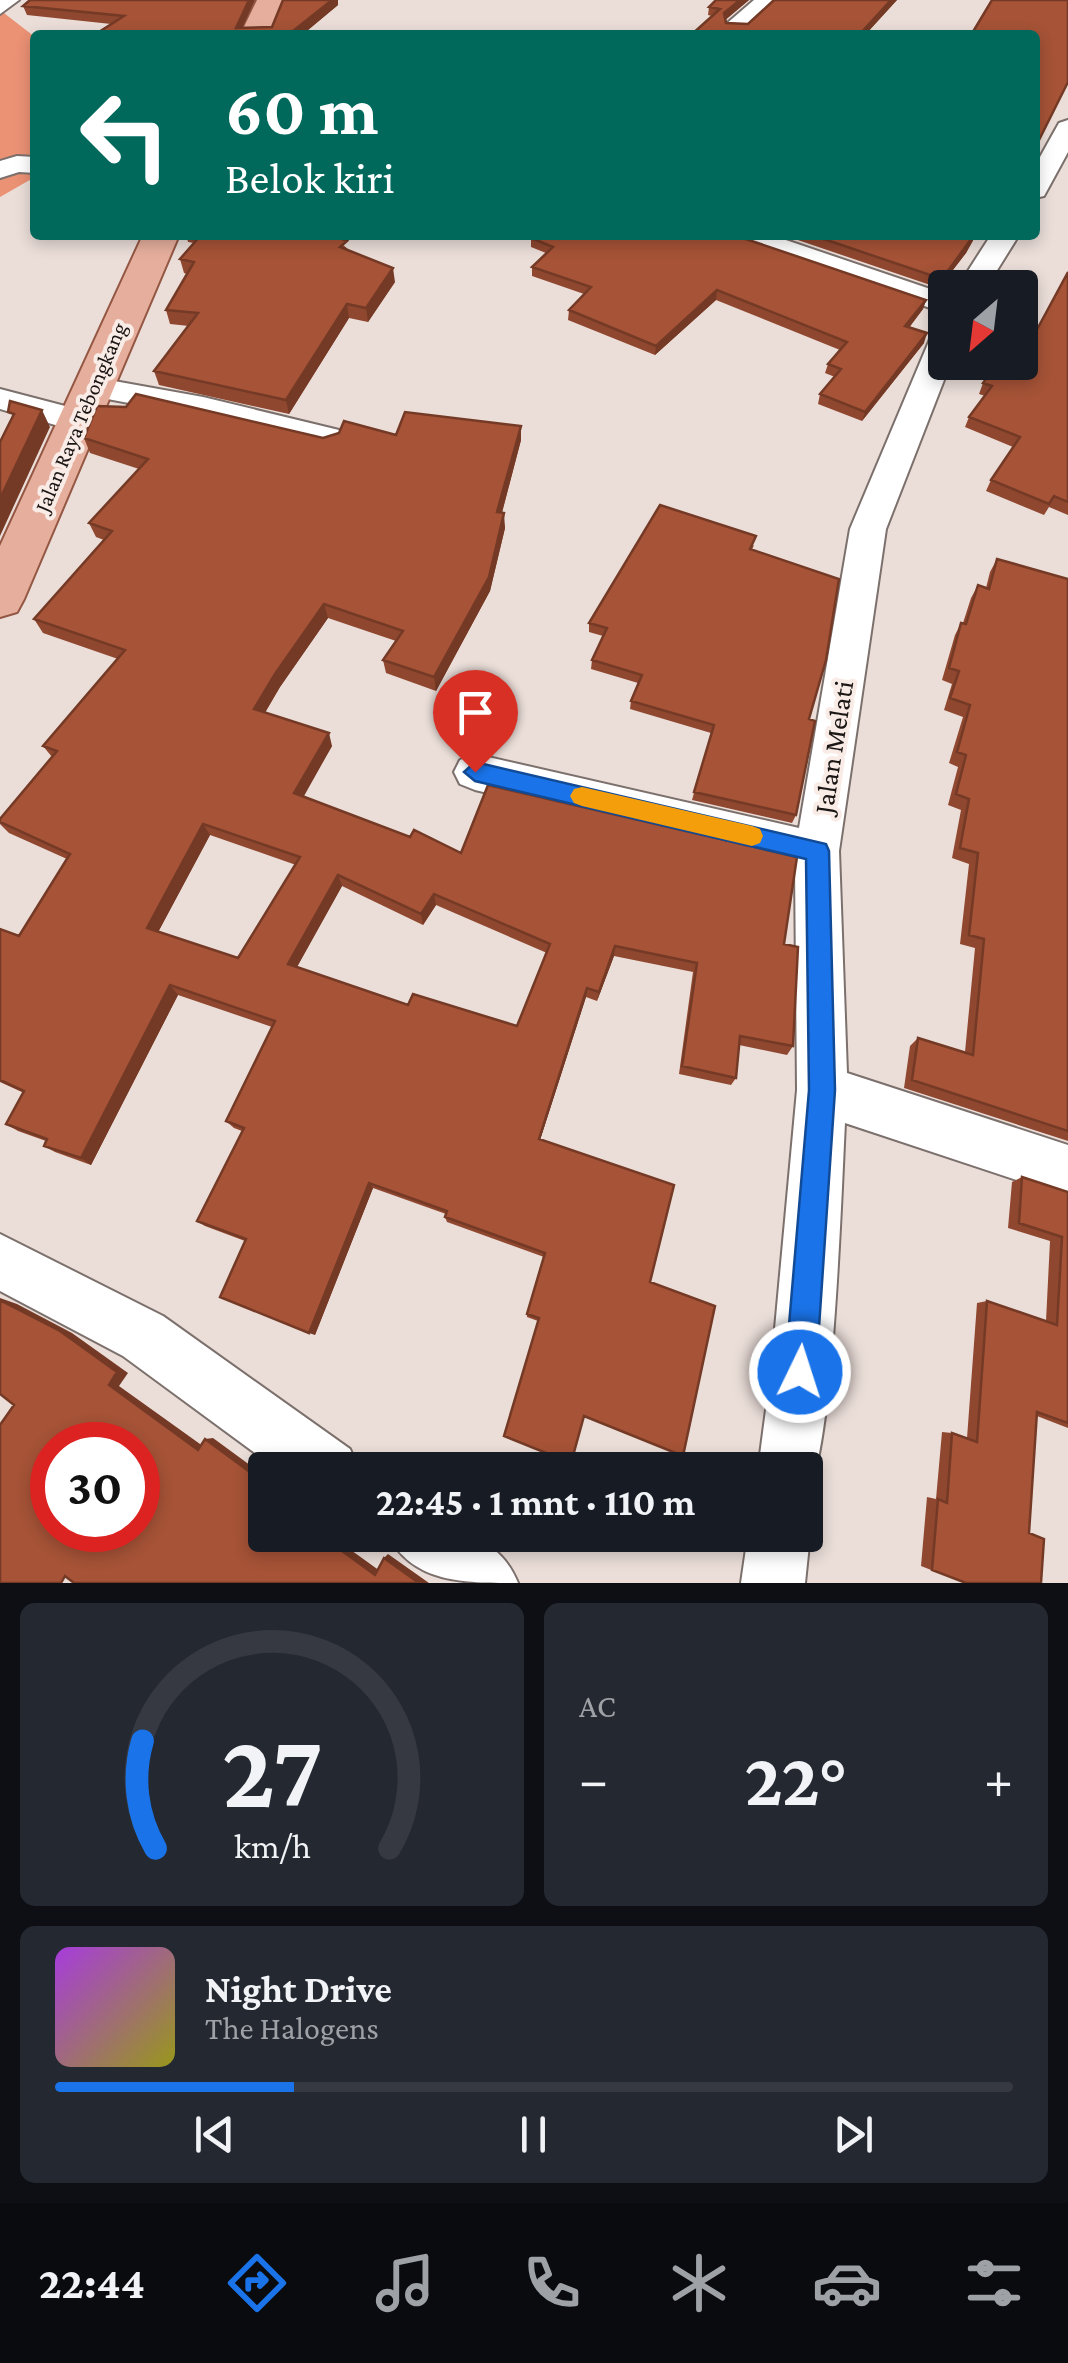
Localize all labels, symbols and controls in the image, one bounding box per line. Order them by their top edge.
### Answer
icon: left [60,70,190,200]
text: 60 m [225,71,378,149]
text: Belok kiri [225,153,395,203]
north arrow [928,270,1038,380]
map controls [928,270,1038,380]
street label: Jalan Raya Tebongkang [28,318,132,518]
pin [433,670,518,773]
street label: Jalan Melati [807,678,859,819]
icon: arrive [448,685,503,740]
position arrow [748,1320,852,1424]
speed limit sign: 30 [30,1422,160,1552]
text: 22:45 · 1 mnt · 110 m [376,1481,695,1523]
text: AC [579,1688,616,1724]
text: 27 [222,1713,322,1828]
text: 22° [744,1738,848,1821]
text: − [579,1749,608,1810]
text: + [984,1749,1013,1810]
text: km/h [233,1826,311,1866]
text: Night Drive [205,1968,392,2010]
text: The Halogens [205,2010,379,2046]
icon: previous [187,2107,242,2162]
icon: pause [506,2107,561,2162]
icon: next [826,2107,881,2162]
icon: directions [222,2248,292,2318]
icon: music [370,2248,440,2318]
icon: phone [517,2248,587,2318]
icon: climate [664,2248,734,2318]
icon: car [812,2248,882,2318]
icon: filters [959,2248,1029,2318]
text: 22:44 [39,2258,145,2308]

